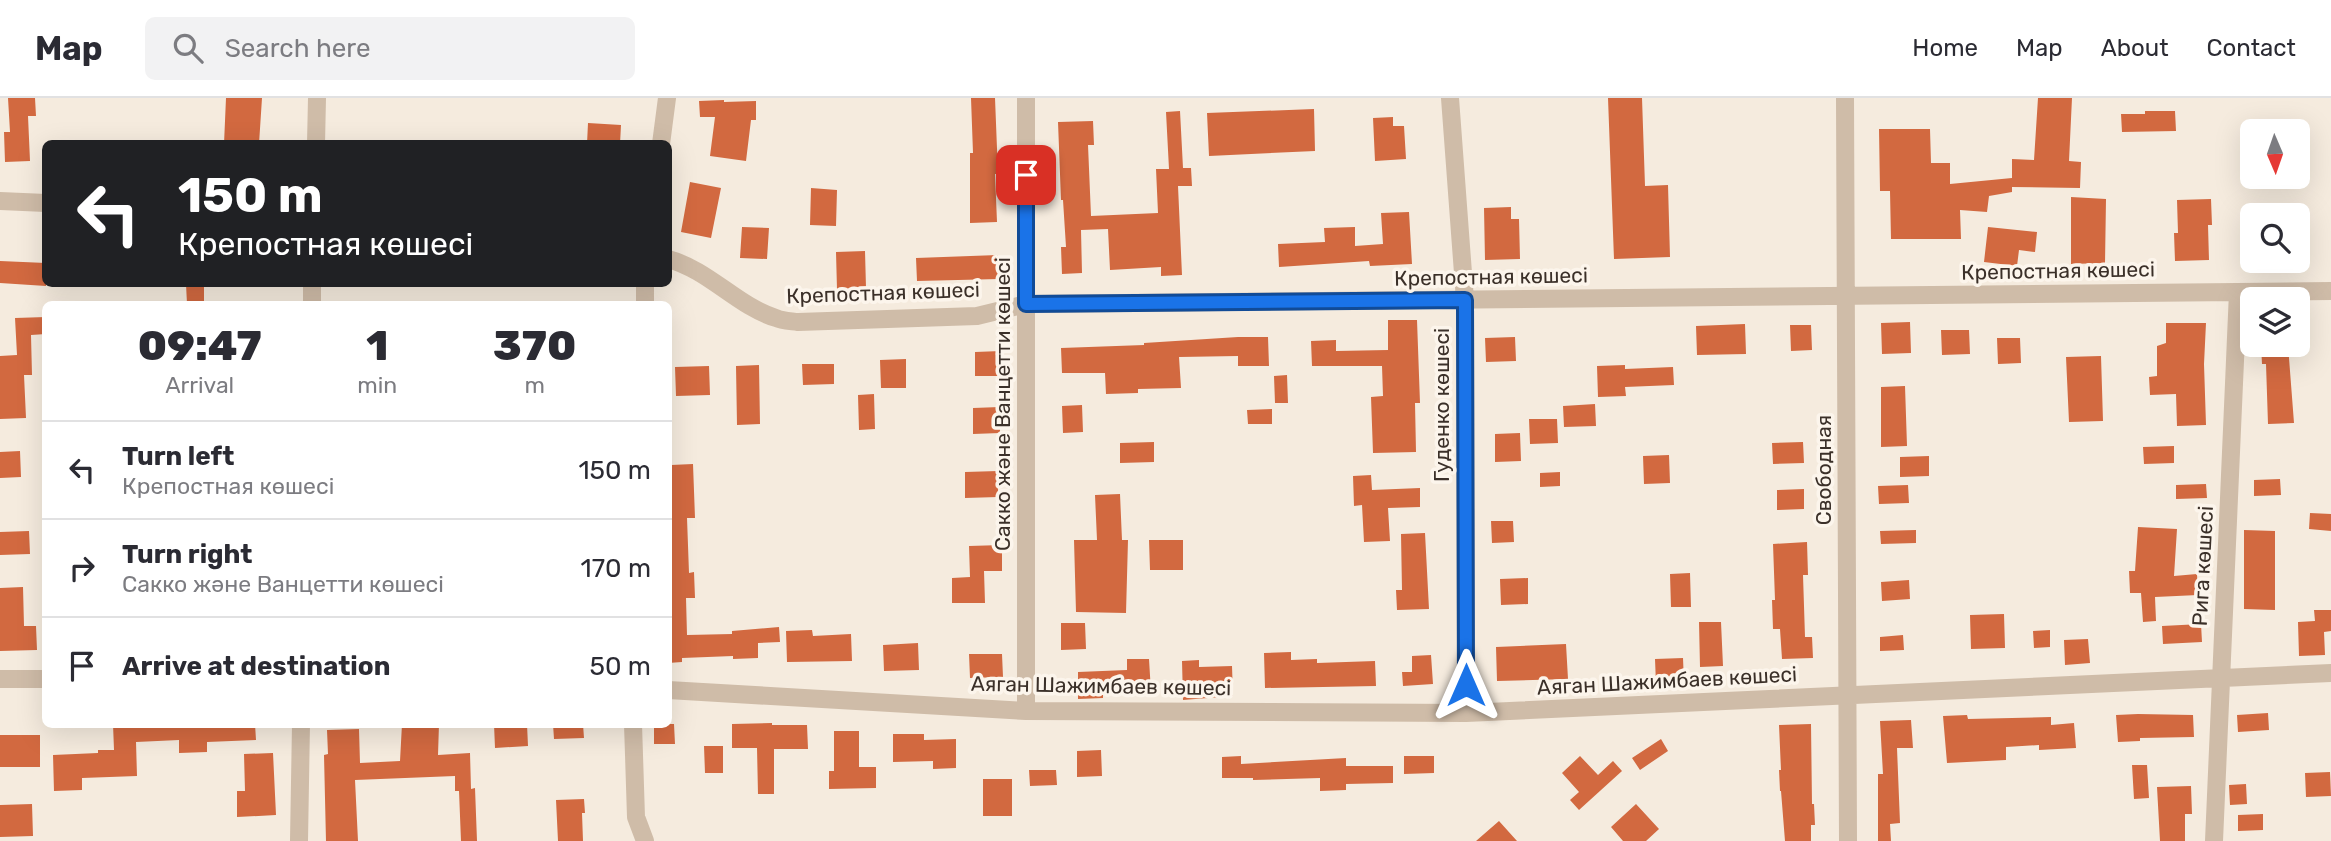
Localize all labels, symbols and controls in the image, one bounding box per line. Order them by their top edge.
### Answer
search box [145,17,635,80]
text: Map [35,29,103,68]
icon: search [169,29,207,67]
text: Search here [225,33,370,64]
text: Home [1912,34,1978,62]
text: Map [2016,34,2063,62]
text: About [2101,34,2169,62]
text: Contact [2207,34,2296,62]
north arrow [2240,119,2310,189]
map controls [2240,119,2310,357]
pin [996,145,1056,205]
icon: arrive [1007,156,1045,194]
text: 150 m [178,166,323,224]
icon: left [63,168,154,259]
button: search [2240,203,2310,273]
text: Крепостная көшесі [178,225,473,263]
street label: Крепостная көшесі [1961,256,2155,285]
street label: Сакко және Ванцетти көшесі [990,257,1015,551]
street label: Крепостная көшесі [1394,262,1588,291]
street label: Крепостная көшесі [786,277,980,308]
button: layers [2240,287,2310,357]
text: 09:47 [138,321,262,371]
text: 1 [366,321,388,371]
text: 370 [493,321,576,371]
street label: Гуденко көшесі [1429,328,1454,482]
text: Arrival [165,371,234,399]
text: min [357,371,397,399]
text: m [524,371,545,399]
street label: Свободная [1811,415,1836,525]
text: Turn left [122,441,234,472]
icon: left [63,451,101,489]
text: 150 m [578,455,651,486]
text: Крепостная көшесі [122,472,334,500]
street label: Рига көшесі [2187,505,2218,627]
text: Turn right [122,539,252,570]
icon: right [63,549,101,587]
text: 170 m [581,553,651,584]
text: Сакко және Ванцетти көшесі [122,570,444,598]
icon: arrive [63,647,101,685]
position arrow [1429,648,1503,722]
text: Arrive at destination [122,651,390,682]
text: 50 m [590,651,651,682]
street label: Аяган Шажимбаев көшесі [1536,661,1798,700]
street label: Аяган Шажимбаев көшесі [971,671,1231,700]

